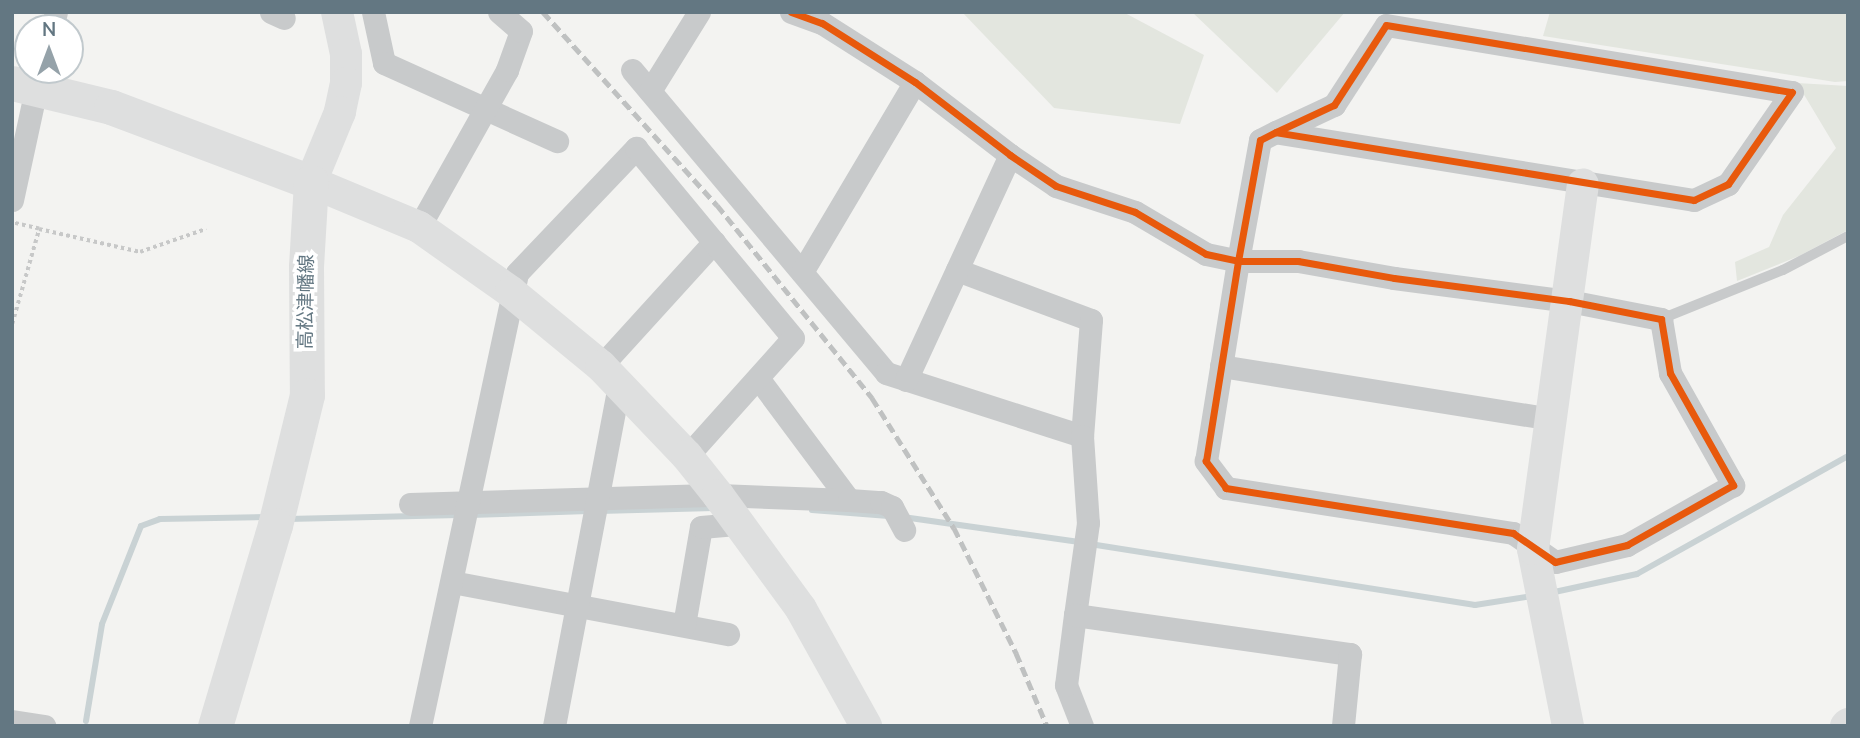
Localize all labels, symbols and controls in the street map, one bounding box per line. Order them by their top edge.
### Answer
north arrow [14,14,84,84]
text: N [42,17,56,43]
street label: 高松津幡線 [295,254,319,350]

